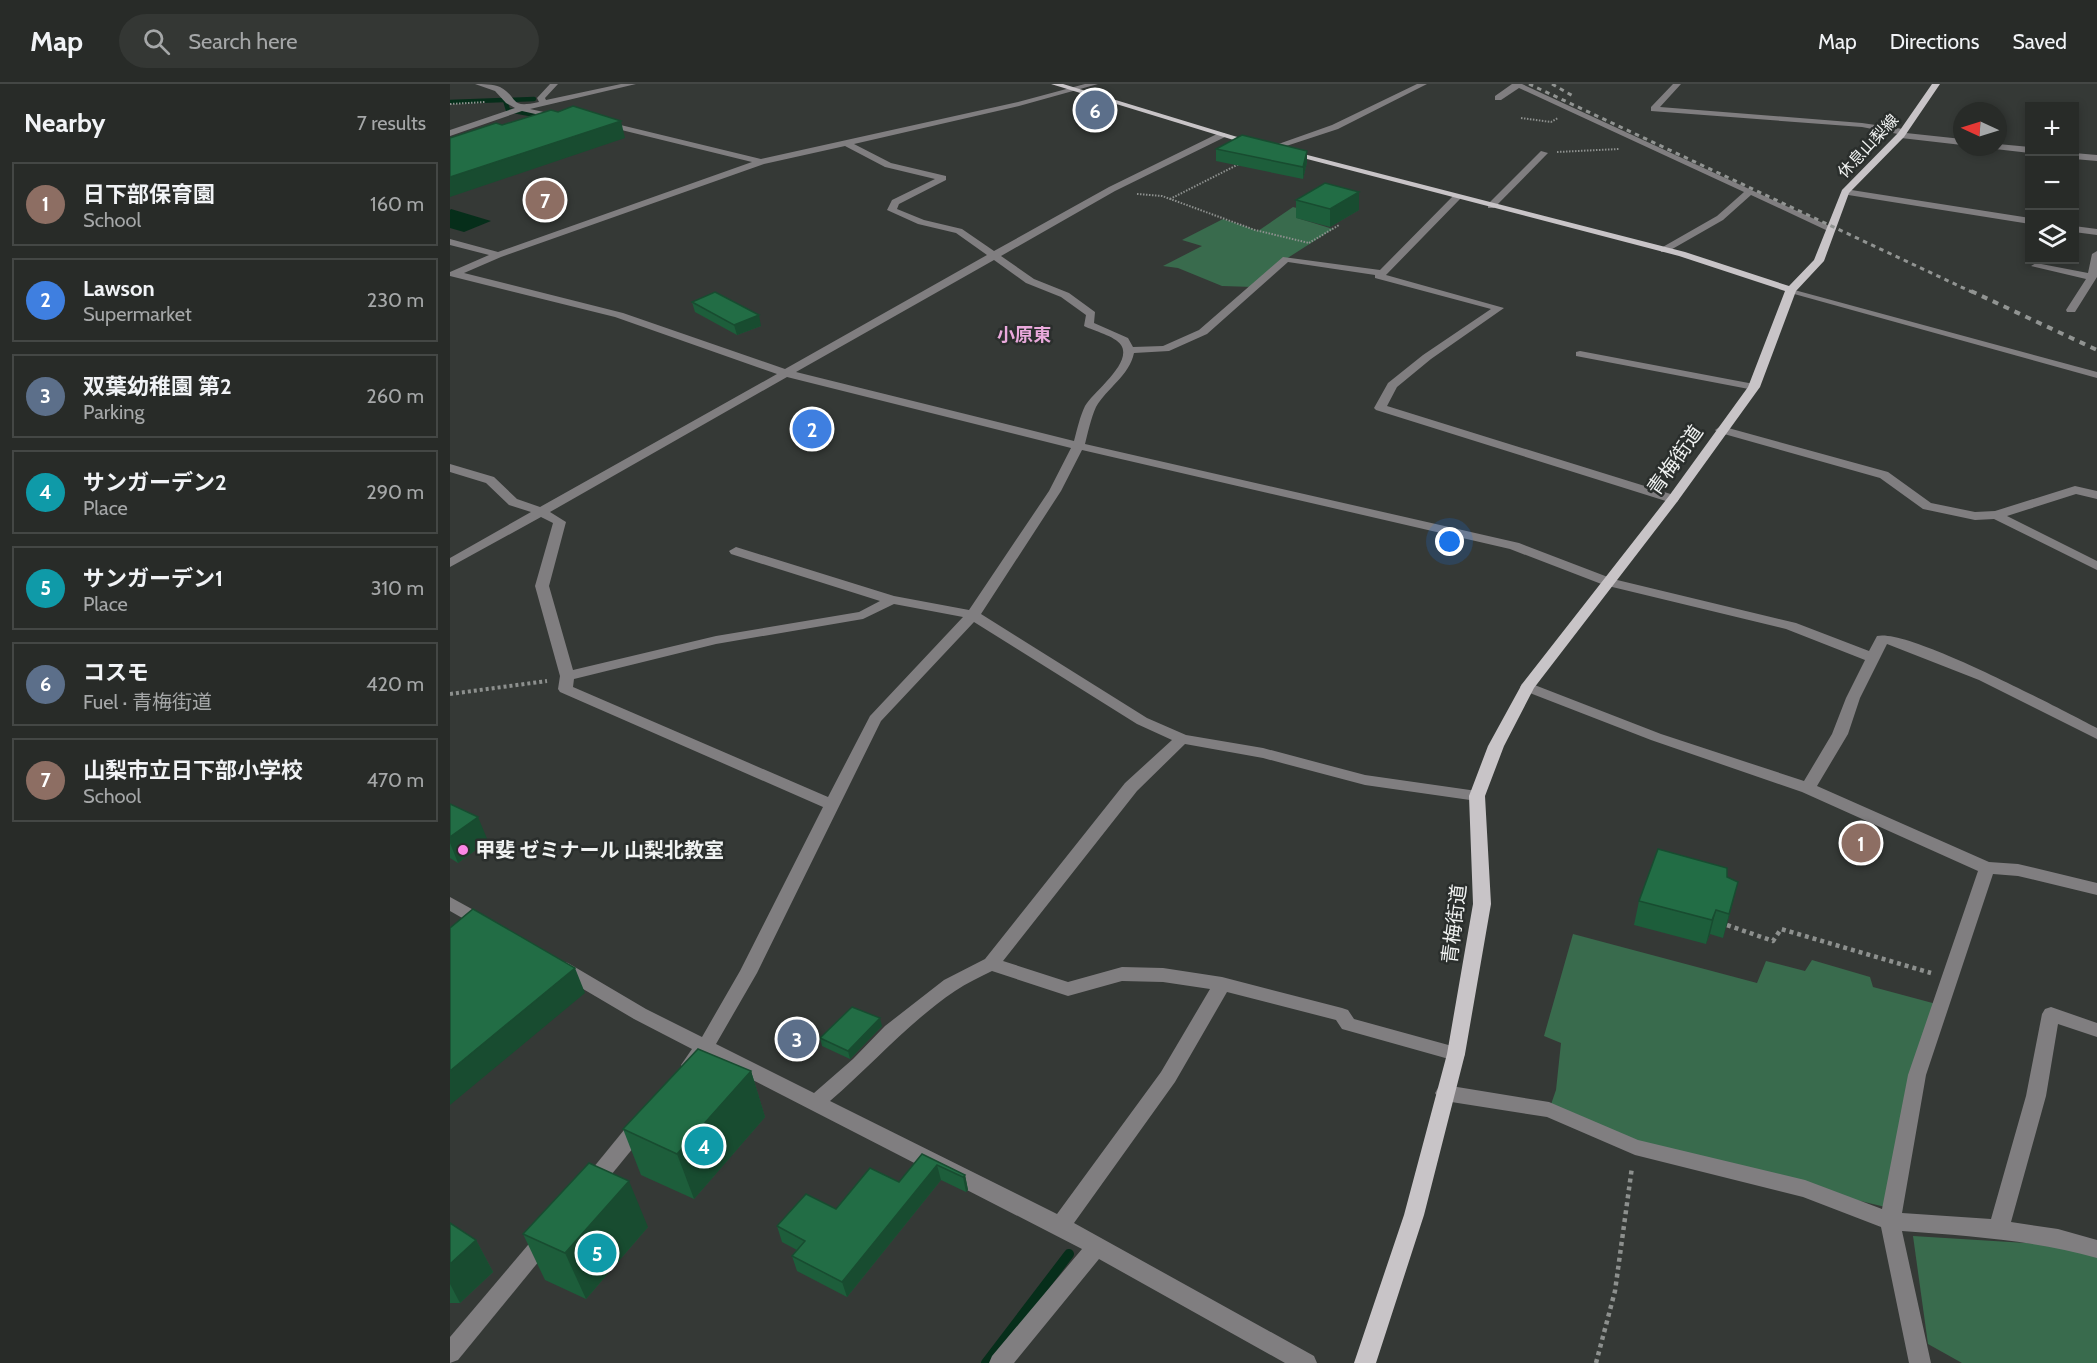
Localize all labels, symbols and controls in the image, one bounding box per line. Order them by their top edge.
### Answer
search box [119,14,539,68]
text: Map [30,24,83,58]
icon: search [140,25,173,58]
text: Search here [188,28,297,55]
text: Map [1818,29,1857,54]
text: Directions [1890,29,1979,54]
text: Saved [2012,29,2067,54]
pin: 6 [1076,87,1114,132]
north arrow [1953,102,2007,156]
map controls [2025,102,2079,264]
button: + [2025,102,2079,156]
text: Nearby [24,107,105,139]
street label: 休息山梨線 [1834,110,1902,182]
text: 7 results [357,111,426,135]
button: − [2025,156,2079,210]
pin: 7 [526,178,565,222]
text: 日下部保育園 [83,181,215,208]
text: 1 [42,192,49,216]
text: 160 m [370,192,424,216]
text: School [83,208,141,232]
button: layers [2025,210,2079,264]
text: Lawson [83,275,155,302]
text: 2 [40,288,51,312]
text: 230 m [367,288,424,312]
text: Supermarket [83,302,192,326]
district label: 小原東 [997,324,1051,346]
text: 双葉幼稚園 第2 [83,373,232,400]
text: 3 [40,384,51,408]
text: 260 m [366,384,424,408]
text: Parking [83,400,144,424]
pin: 2 [792,406,832,452]
street label: 青梅街道 [1642,420,1708,500]
text: サンガーデン2 [83,469,227,496]
text: 4 [39,480,52,504]
text: 290 m [366,480,424,504]
text: Place [83,496,128,520]
your location [1435,527,1464,556]
text: サンガーデン1 [83,565,223,592]
text: 5 [40,576,51,600]
text: 310 m [371,576,424,600]
text: Place [83,592,128,616]
text: コスモ [83,659,149,686]
text: 6 [40,672,51,696]
text: 420 m [366,672,424,696]
text: Fuel · 青梅街道 [83,690,212,714]
text: 山梨市立日下部小学校 [83,757,303,784]
text: 7 [40,768,51,792]
text: 470 m [367,768,424,792]
text: School [83,784,141,808]
pin: 1 [1842,820,1880,866]
place label: 甲斐 ゼミナール 山梨北教室 [475,838,724,862]
marker: 甲斐 ゼミナール 山梨北教室 [456,843,470,857]
street label: 青梅街道 [1437,883,1471,965]
pin: 3 [778,1016,816,1062]
pin: 4 [684,1124,724,1168]
pin: 5 [578,1230,616,1276]

